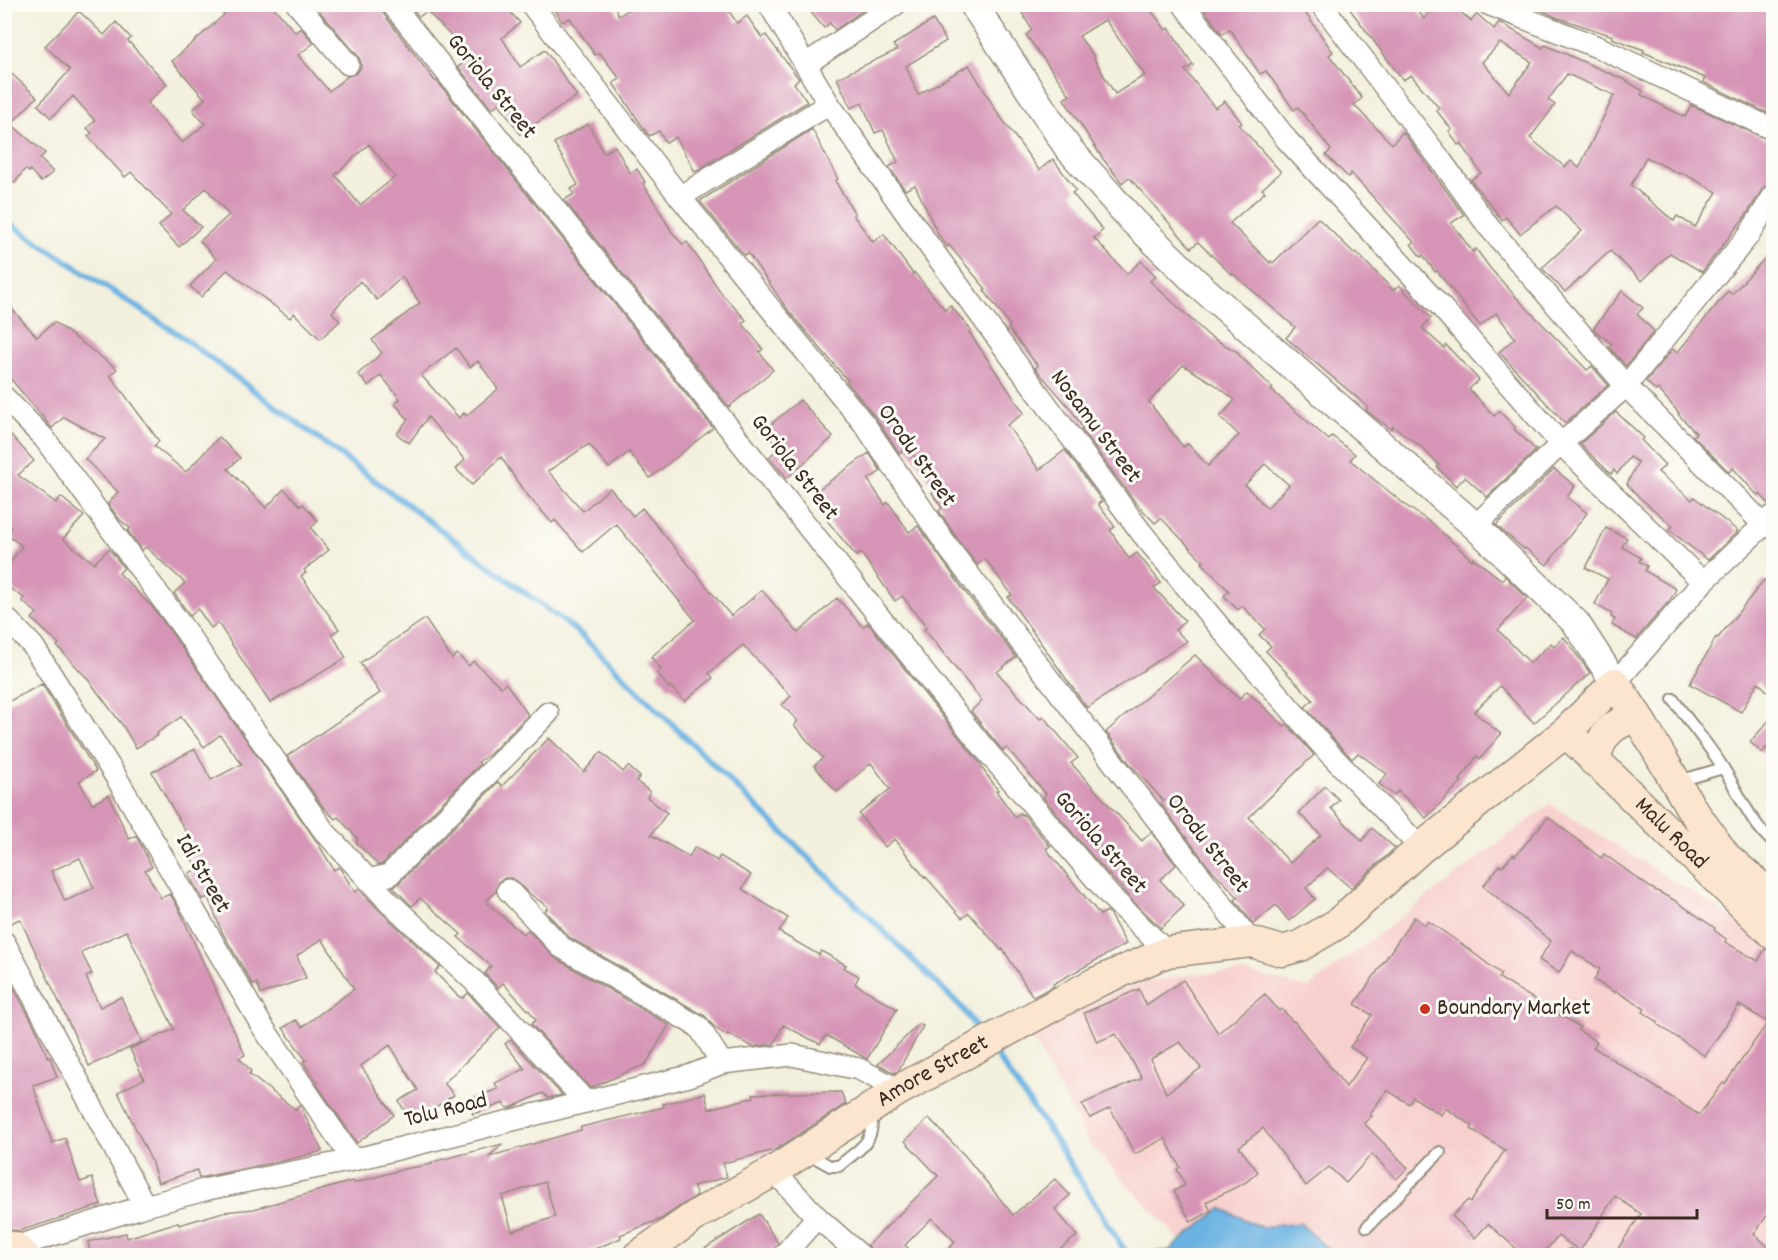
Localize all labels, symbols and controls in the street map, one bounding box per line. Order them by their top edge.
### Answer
street label: Goriola Street [438,27,544,147]
street label: Nosamu Street [1041,363,1149,491]
street label: Orodu Street [868,398,964,515]
street label: Goriola Street [741,407,847,529]
street label: Goriola Street [1045,784,1155,902]
street label: Orodu Street [1157,787,1257,901]
street label: Malu Road [1626,790,1715,878]
street label: Idi Street [166,828,239,920]
place label: Boundary Market [1437,992,1591,1026]
marker: Boundary Market [1418,1002,1432,1016]
street label: Amore Street [870,1027,995,1117]
street label: Tolu Road [401,1084,491,1138]
scale bar [1547,1182,1697,1220]
text: 50 m [1556,1193,1591,1218]

